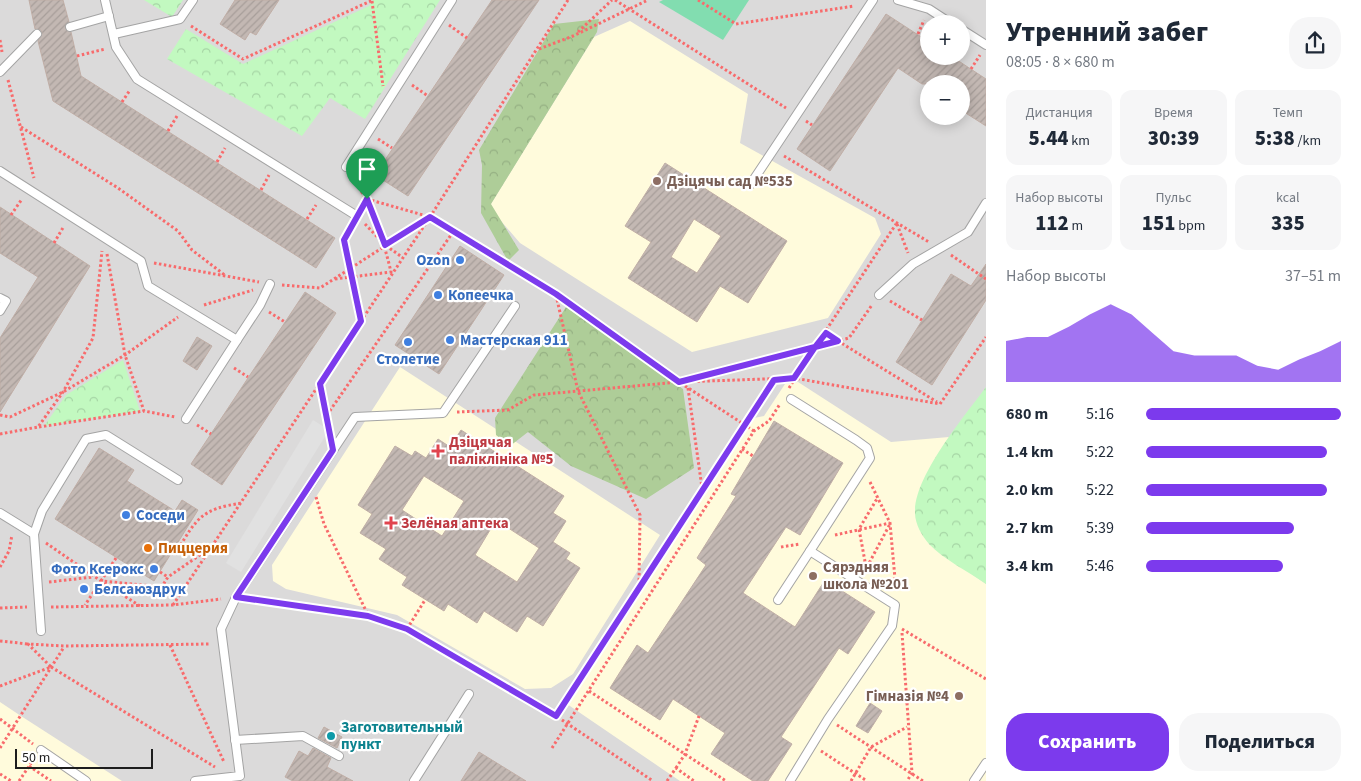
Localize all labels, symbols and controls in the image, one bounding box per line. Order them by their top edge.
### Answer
text: Утренний забег [1006,12,1208,52]
map controls [920,15,970,125]
button: + [920,15,970,65]
button: share [1289,17,1341,69]
text: 08:05 · 8 × 680 m [1006,51,1115,73]
button: − [920,75,970,125]
text: Дистанция [1026,103,1093,123]
text: Время [1154,103,1193,123]
text: Темп [1273,103,1303,123]
text: 5.44 [1028,123,1069,153]
text: 30:39 [1148,123,1199,153]
text: 5:38 [1255,123,1295,153]
text: km [1069,131,1090,151]
text: /km [1295,131,1321,151]
pin [346,148,388,199]
icon: arrive [353,155,381,183]
place label: Дзіцячы сад №535 [667,171,793,192]
marker: Дзіцячы сад №535 [651,175,663,187]
text: Набор высоты [1015,188,1103,208]
text: Пульс [1155,188,1192,208]
text: kcal [1276,188,1300,208]
text: 112 [1035,208,1069,238]
text: 151 [1142,208,1175,238]
text: 335 [1271,208,1305,238]
text: m [1069,216,1083,236]
text: bpm [1175,216,1205,236]
place label: Ozon [416,250,450,271]
marker: Ozon [454,254,466,266]
text: Набор высоты [1006,265,1106,287]
text: 37–51 m [1285,265,1341,287]
place label: Копеечка [448,285,514,306]
marker: Копеечка [432,289,444,301]
place label: Мастерская 911 [460,330,568,351]
marker: Мастерская 911 [444,334,456,346]
marker: Столетие [402,336,414,348]
place label: Столетие [376,349,440,370]
text: 680 m [1006,403,1048,425]
text: 5:16 [1086,403,1114,425]
place label: Дзіцячая паліклініка №5 [449,432,554,470]
text: 1.4 km [1006,441,1053,463]
text: 5:22 [1086,441,1114,463]
marker: Дзіцячая паліклініка №5 [431,444,445,458]
text: 2.0 km [1006,479,1053,501]
text: 5:22 [1086,479,1114,501]
place label: Соседи [136,505,185,526]
marker: Соседи [120,509,132,521]
place label: Зелёная аптека [401,513,509,534]
marker: Зелёная аптека [385,517,397,529]
text: 2.7 km [1006,517,1053,539]
text: 5:39 [1086,517,1114,539]
place label: Пиццерия [158,538,228,559]
marker: Пиццерия [142,542,154,554]
text: 3.4 km [1006,555,1053,577]
text: 5:46 [1086,555,1114,577]
place label: Сярэдняя школа №201 [823,557,909,595]
place label: Фото Ксерокс [51,559,144,580]
marker: Фото Ксерокс [148,563,160,575]
marker: Сярэдняя школа №201 [807,570,819,582]
place label: Белсаюздрук [94,579,187,600]
marker: Белсаюздрук [78,583,90,595]
place label: Гімназія №4 [866,686,949,707]
marker: Гімназія №4 [953,690,965,702]
button: Сохранить [1006,713,1169,771]
button: Поделиться [1179,713,1341,771]
place label: Заготовительный пункт [341,717,463,755]
marker: Заготовительный пункт [325,730,337,742]
scale bar [15,746,152,769]
text: 50 m [22,748,50,768]

